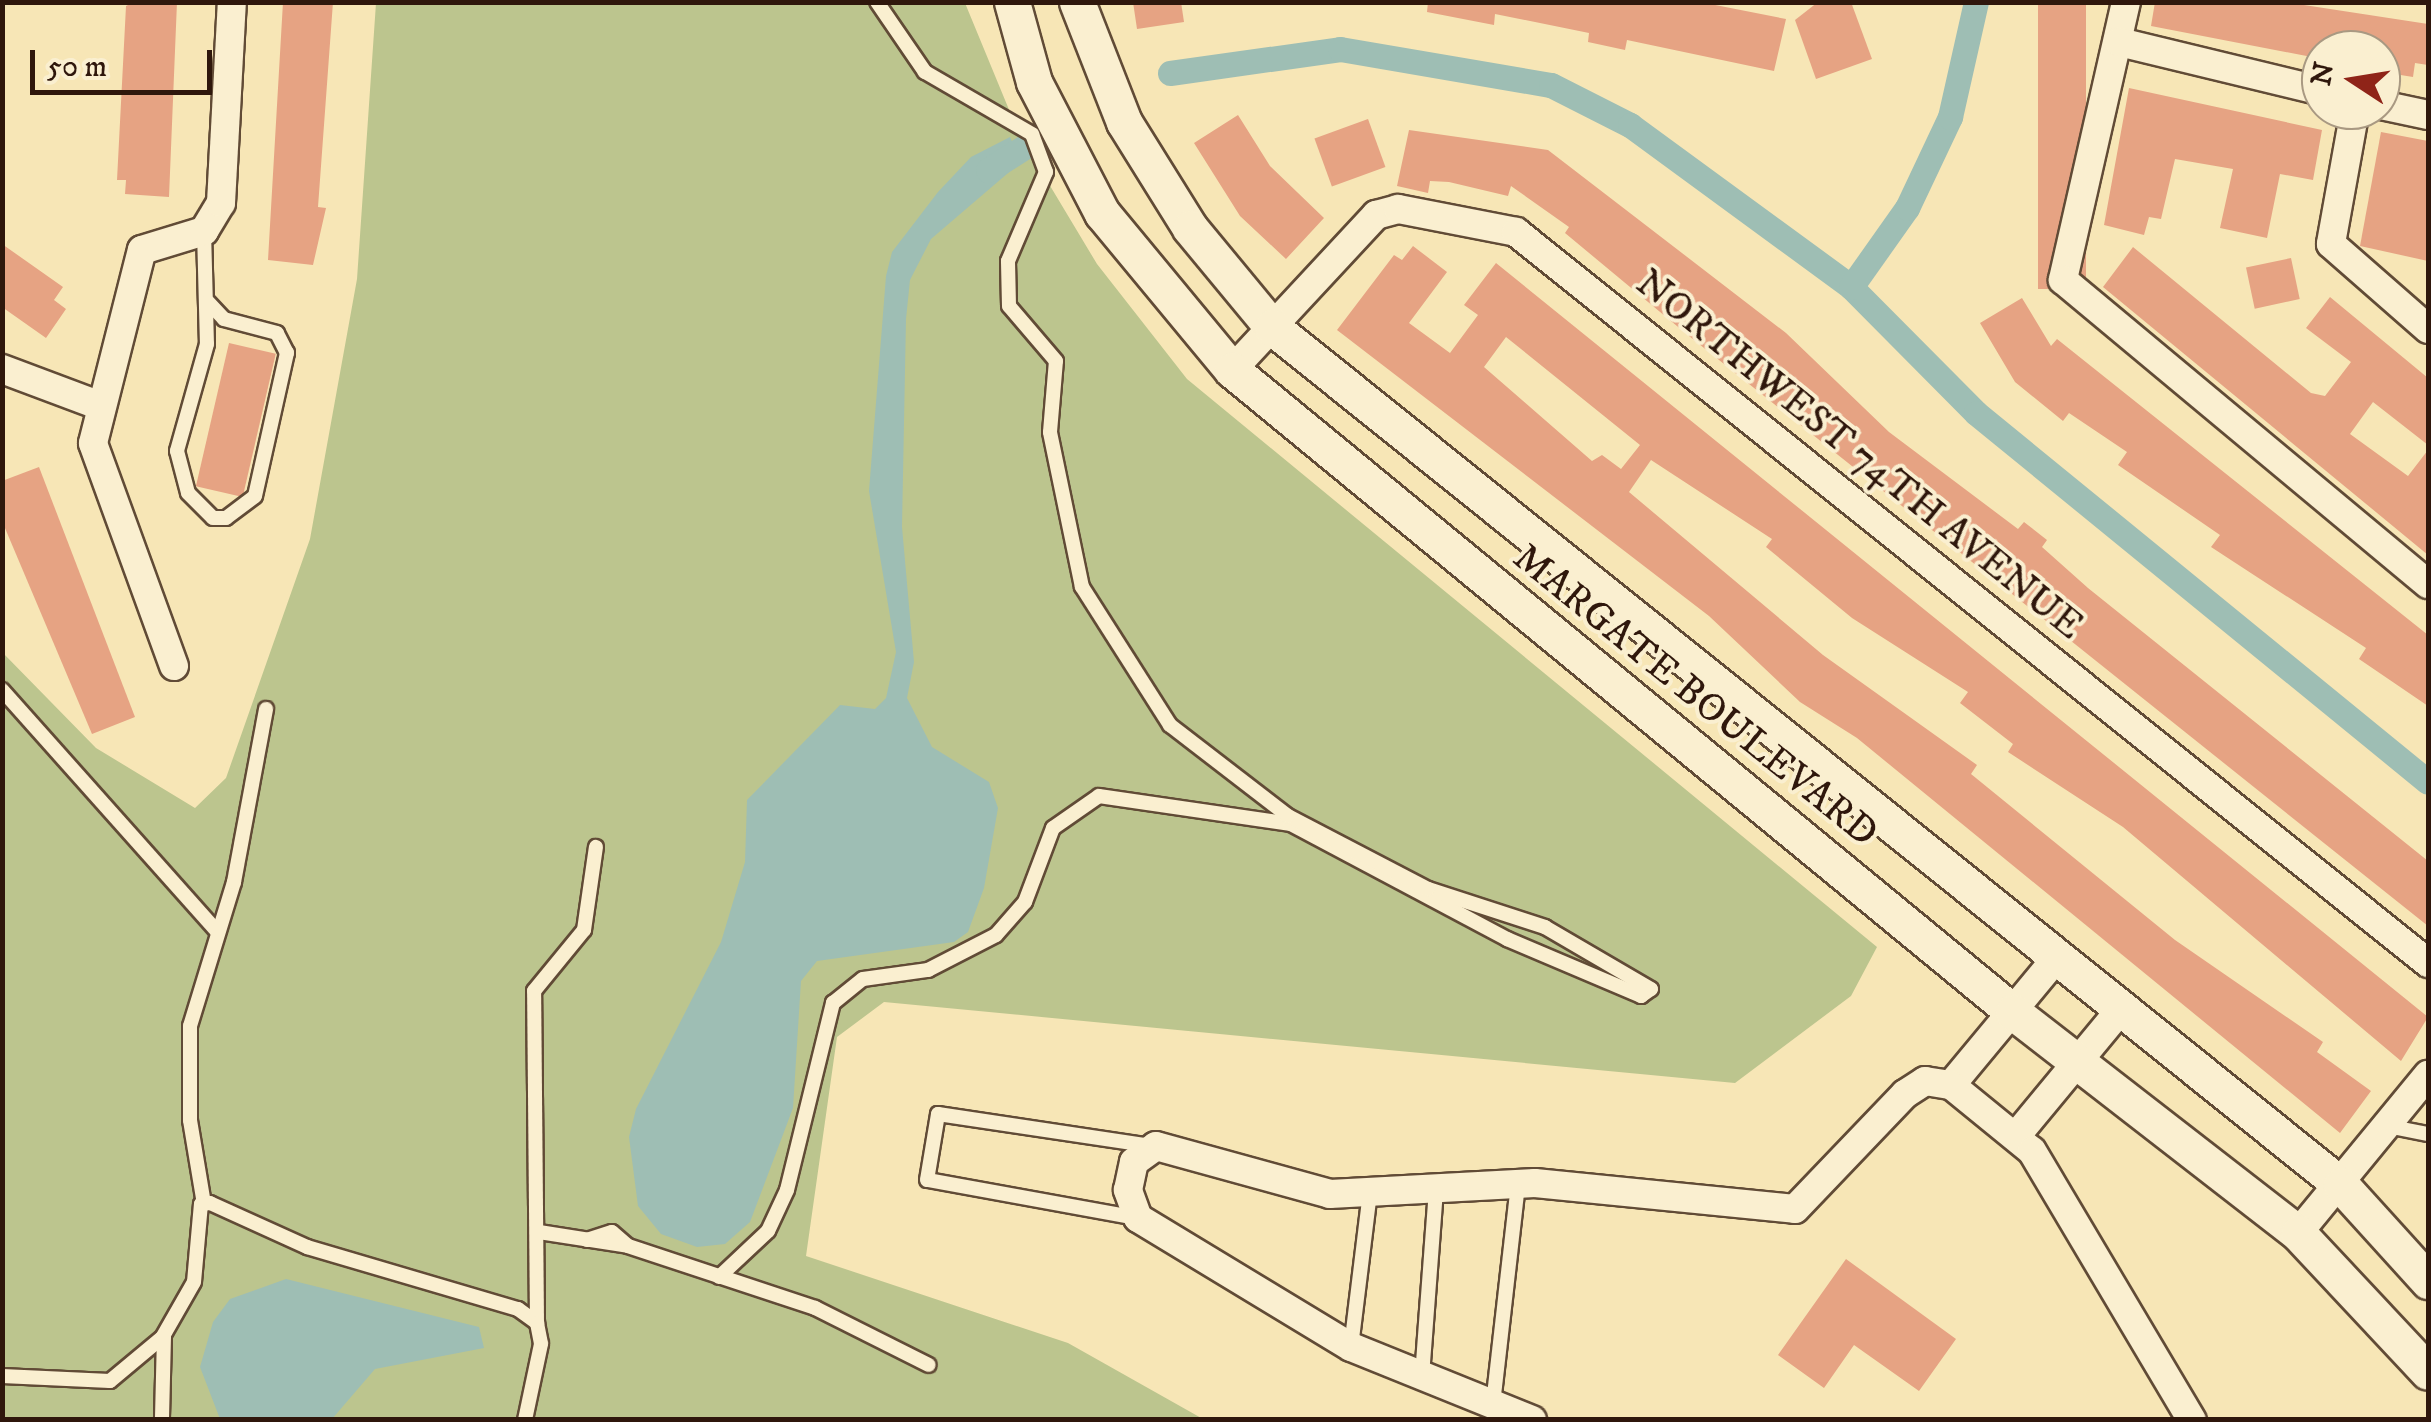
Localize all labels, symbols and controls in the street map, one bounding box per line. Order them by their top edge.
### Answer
scale bar [35,30,218,92]
north arrow [2301,30,2401,130]
text: 50 m [47,49,107,86]
text: N [2304,59,2343,89]
street label: NORTHWEST 74TH AVENUE [1626,260,2092,650]
street label: MARGATE BOULEVARD [1503,534,1887,858]

